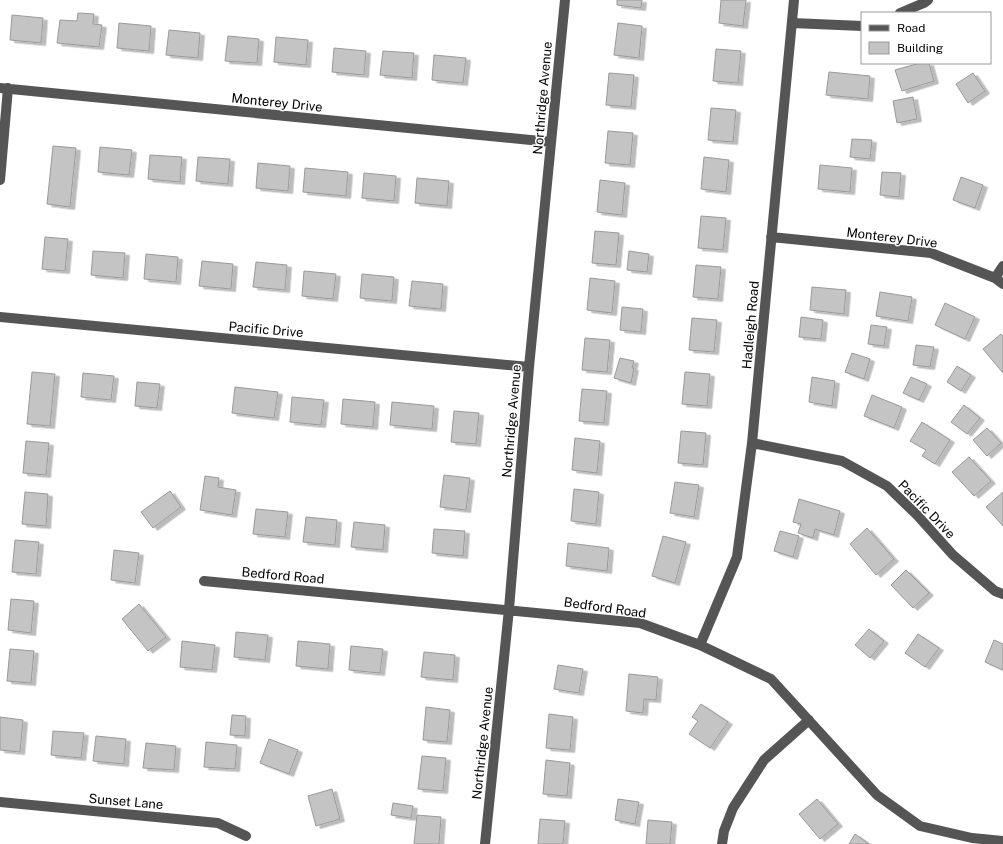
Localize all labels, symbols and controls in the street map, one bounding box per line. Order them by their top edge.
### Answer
legend [861,12,991,64]
text: Road [897,21,925,35]
street label: Northridge Avenue [530,41,555,155]
text: Building [897,41,943,55]
street label: Monterey Drive [231,90,323,115]
street label: Monterey Drive [846,224,938,251]
street label: Hadleigh Road [739,280,762,370]
street label: Pacific Drive [228,319,304,340]
street label: Northridge Avenue [499,364,524,478]
street label: Pacific Drive [895,477,958,542]
street label: Bedford Road [241,564,325,587]
street label: Bedford Road [563,594,647,621]
street label: Northridge Avenue [469,686,496,800]
street label: Sunset Lane [88,791,164,812]

